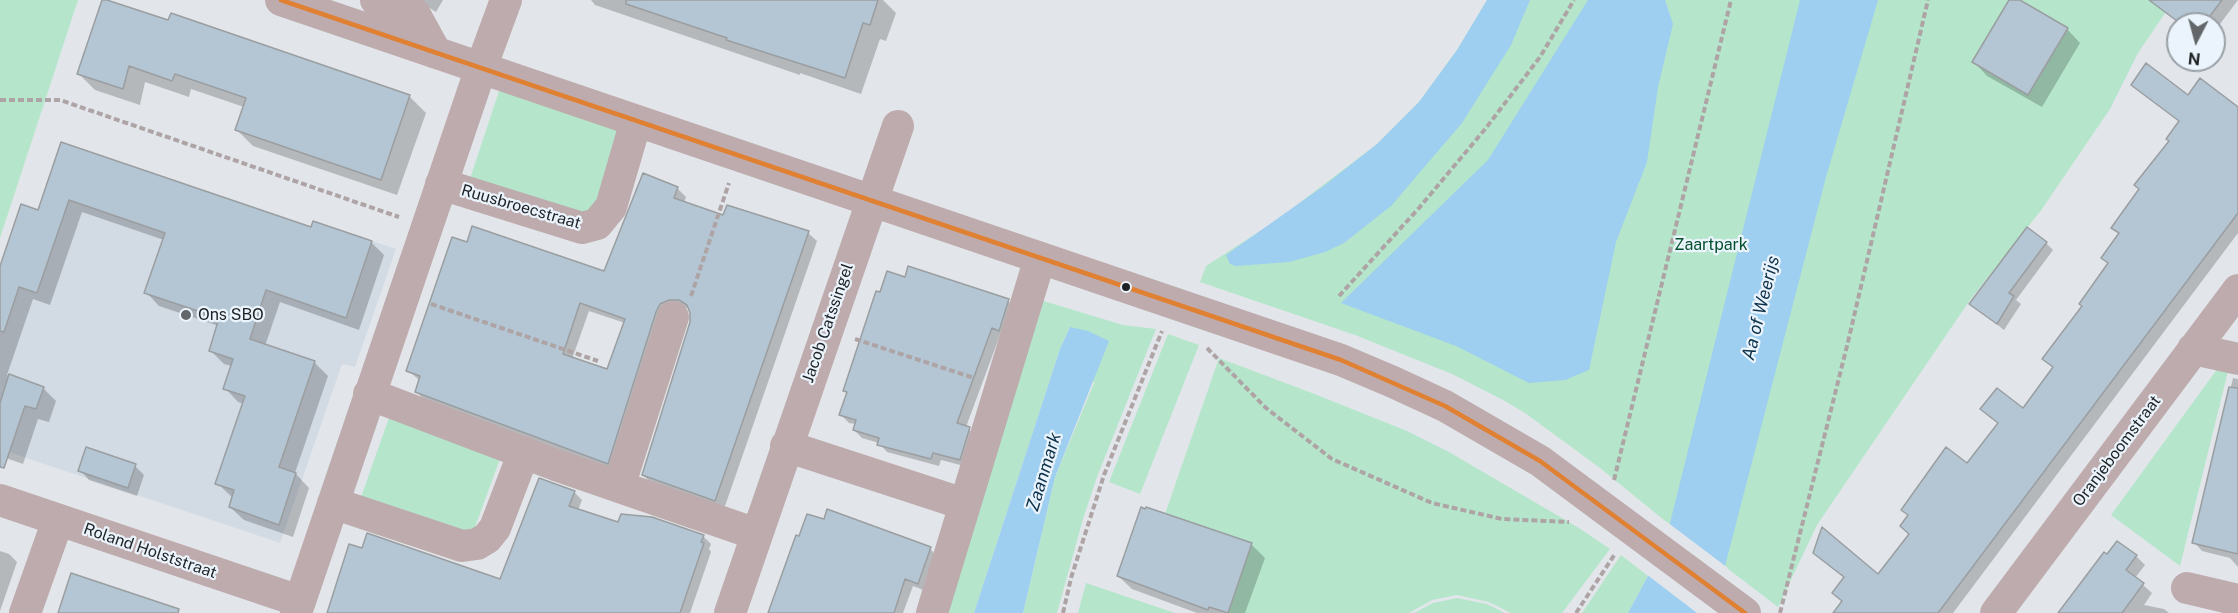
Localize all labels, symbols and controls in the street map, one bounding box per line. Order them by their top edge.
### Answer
north arrow [2166,12,2226,72]
text: N [2187,48,2201,69]
street label: Ruusbroecstraat [459,181,583,233]
park label: Zaartpark [1674,235,1748,255]
water label: Aa of Weerijs [1738,254,1784,362]
street label: Jacob Catssingel [799,261,857,385]
unlabelled marker [1120,281,1132,293]
place label: Ons SBO [198,305,264,325]
marker: Ons SBO [179,308,193,322]
street label: Oranjeboomstraat [2069,392,2165,510]
water label: Zaanmark [1022,430,1066,514]
street label: Roland Holststraat [81,519,219,583]

